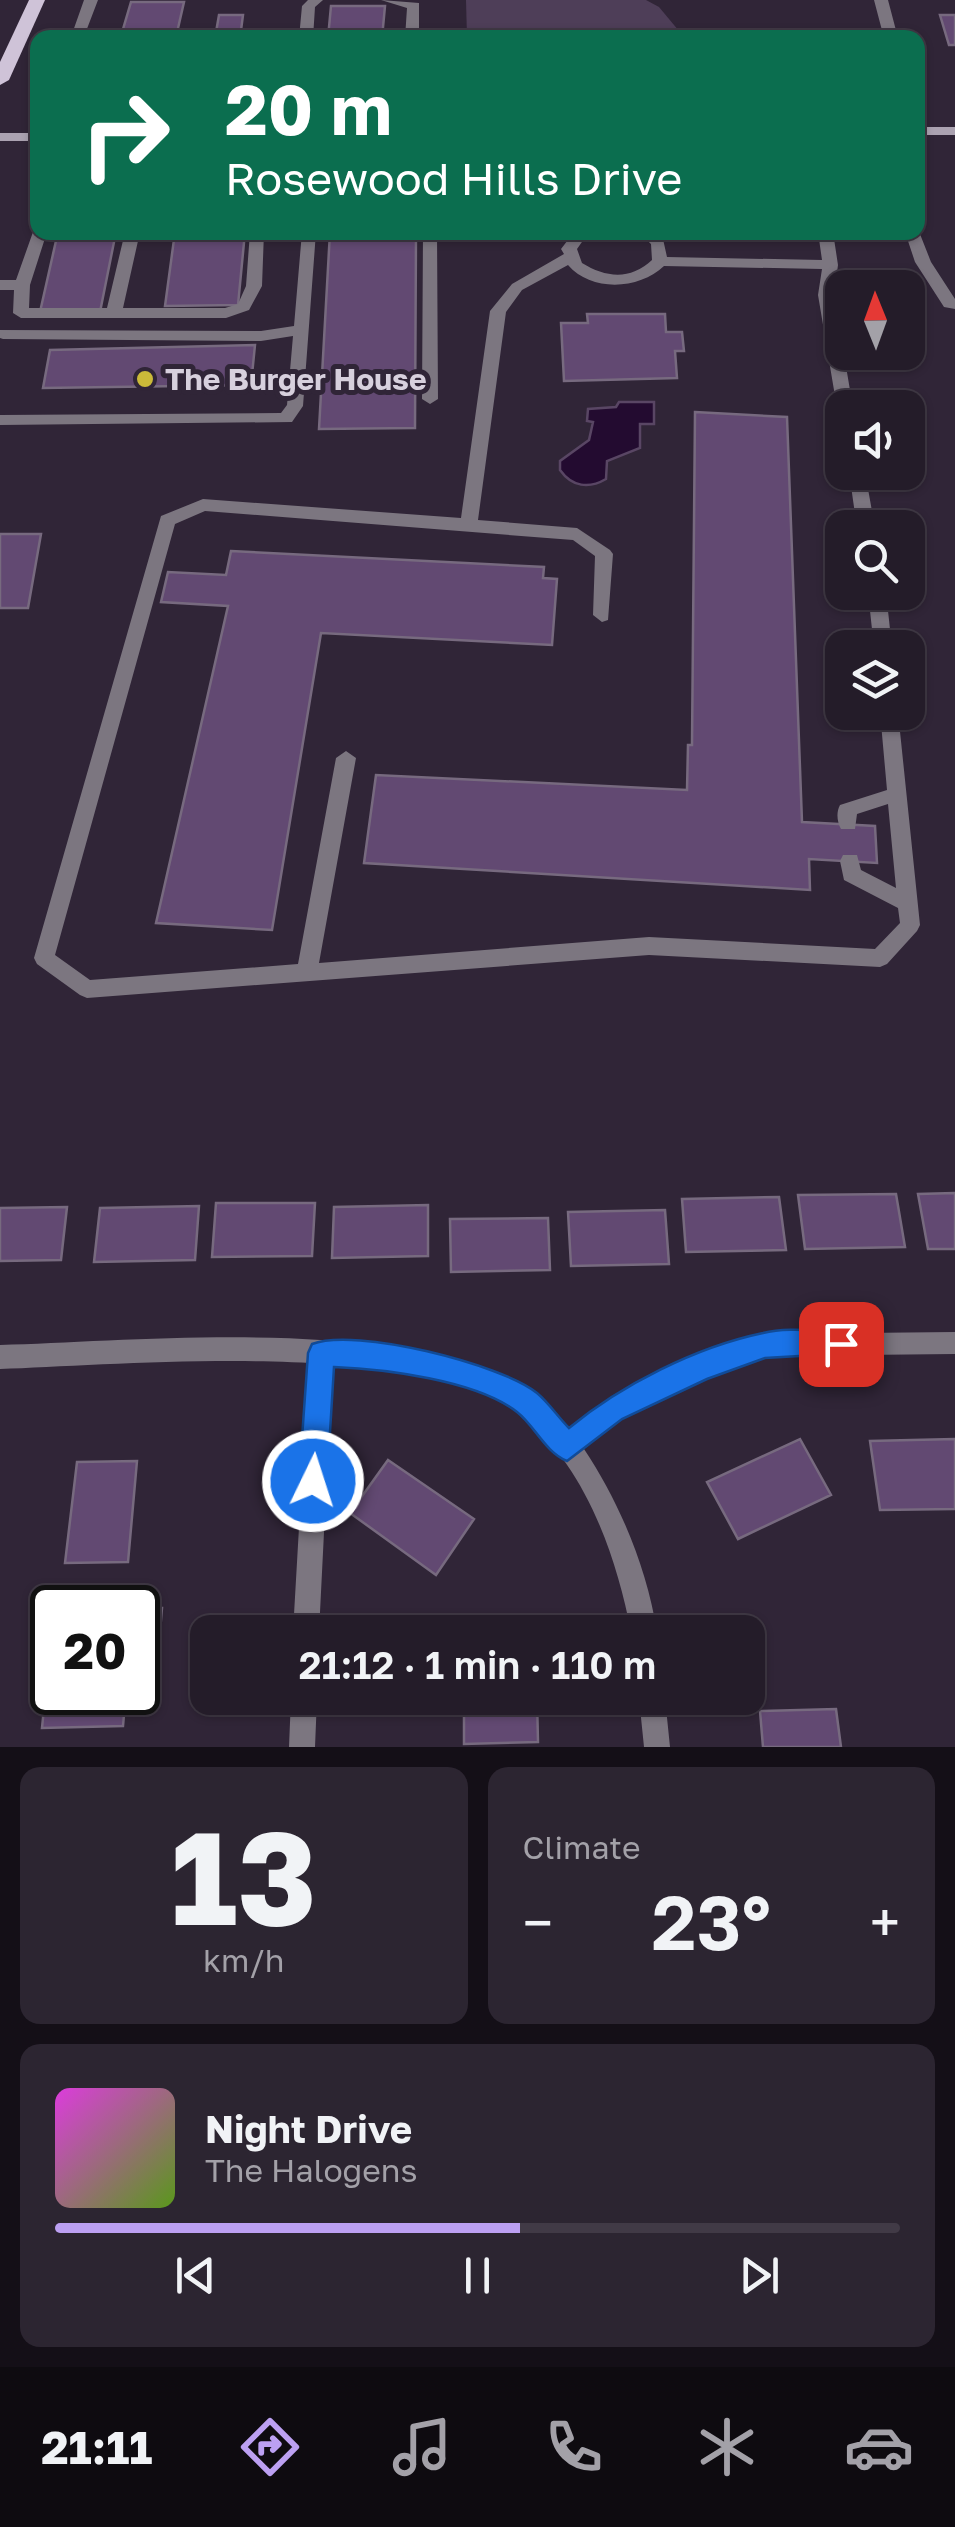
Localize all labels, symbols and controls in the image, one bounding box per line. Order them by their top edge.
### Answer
text: 20 m [225,66,392,150]
icon: right [60,70,190,200]
text: Rosewood Hills Drive [225,151,682,205]
north arrow [825,270,925,370]
map controls [825,270,925,730]
place label: The Burger House [165,361,427,397]
marker: The Burger House [134,368,156,390]
button: sound [825,390,925,490]
button: search [825,510,925,610]
button: layers [825,630,925,730]
pin [799,1302,884,1387]
icon: arrive [814,1317,869,1372]
position arrow [261,1429,365,1533]
speed limit sign: 20 [30,1585,160,1715]
text: 21:12 · 1 min · 110 m [299,1642,656,1687]
text: 13 [171,1798,317,1954]
text: Climate [523,1828,641,1866]
text: 23° [652,1876,771,1967]
text: − [523,1889,553,1955]
text: + [870,1889,900,1955]
text: km/h [203,1941,284,1979]
text: Night Drive [205,2106,412,2151]
text: The Halogens [205,2151,417,2189]
icon: previous [168,2248,223,2303]
icon: pause [450,2248,505,2303]
icon: next [732,2248,787,2303]
icon: directions [235,2412,305,2482]
icon: music [387,2412,457,2482]
icon: phone [539,2412,609,2482]
icon: climate [692,2412,762,2482]
icon: car [844,2412,914,2482]
text: 21:11 [41,2420,153,2474]

